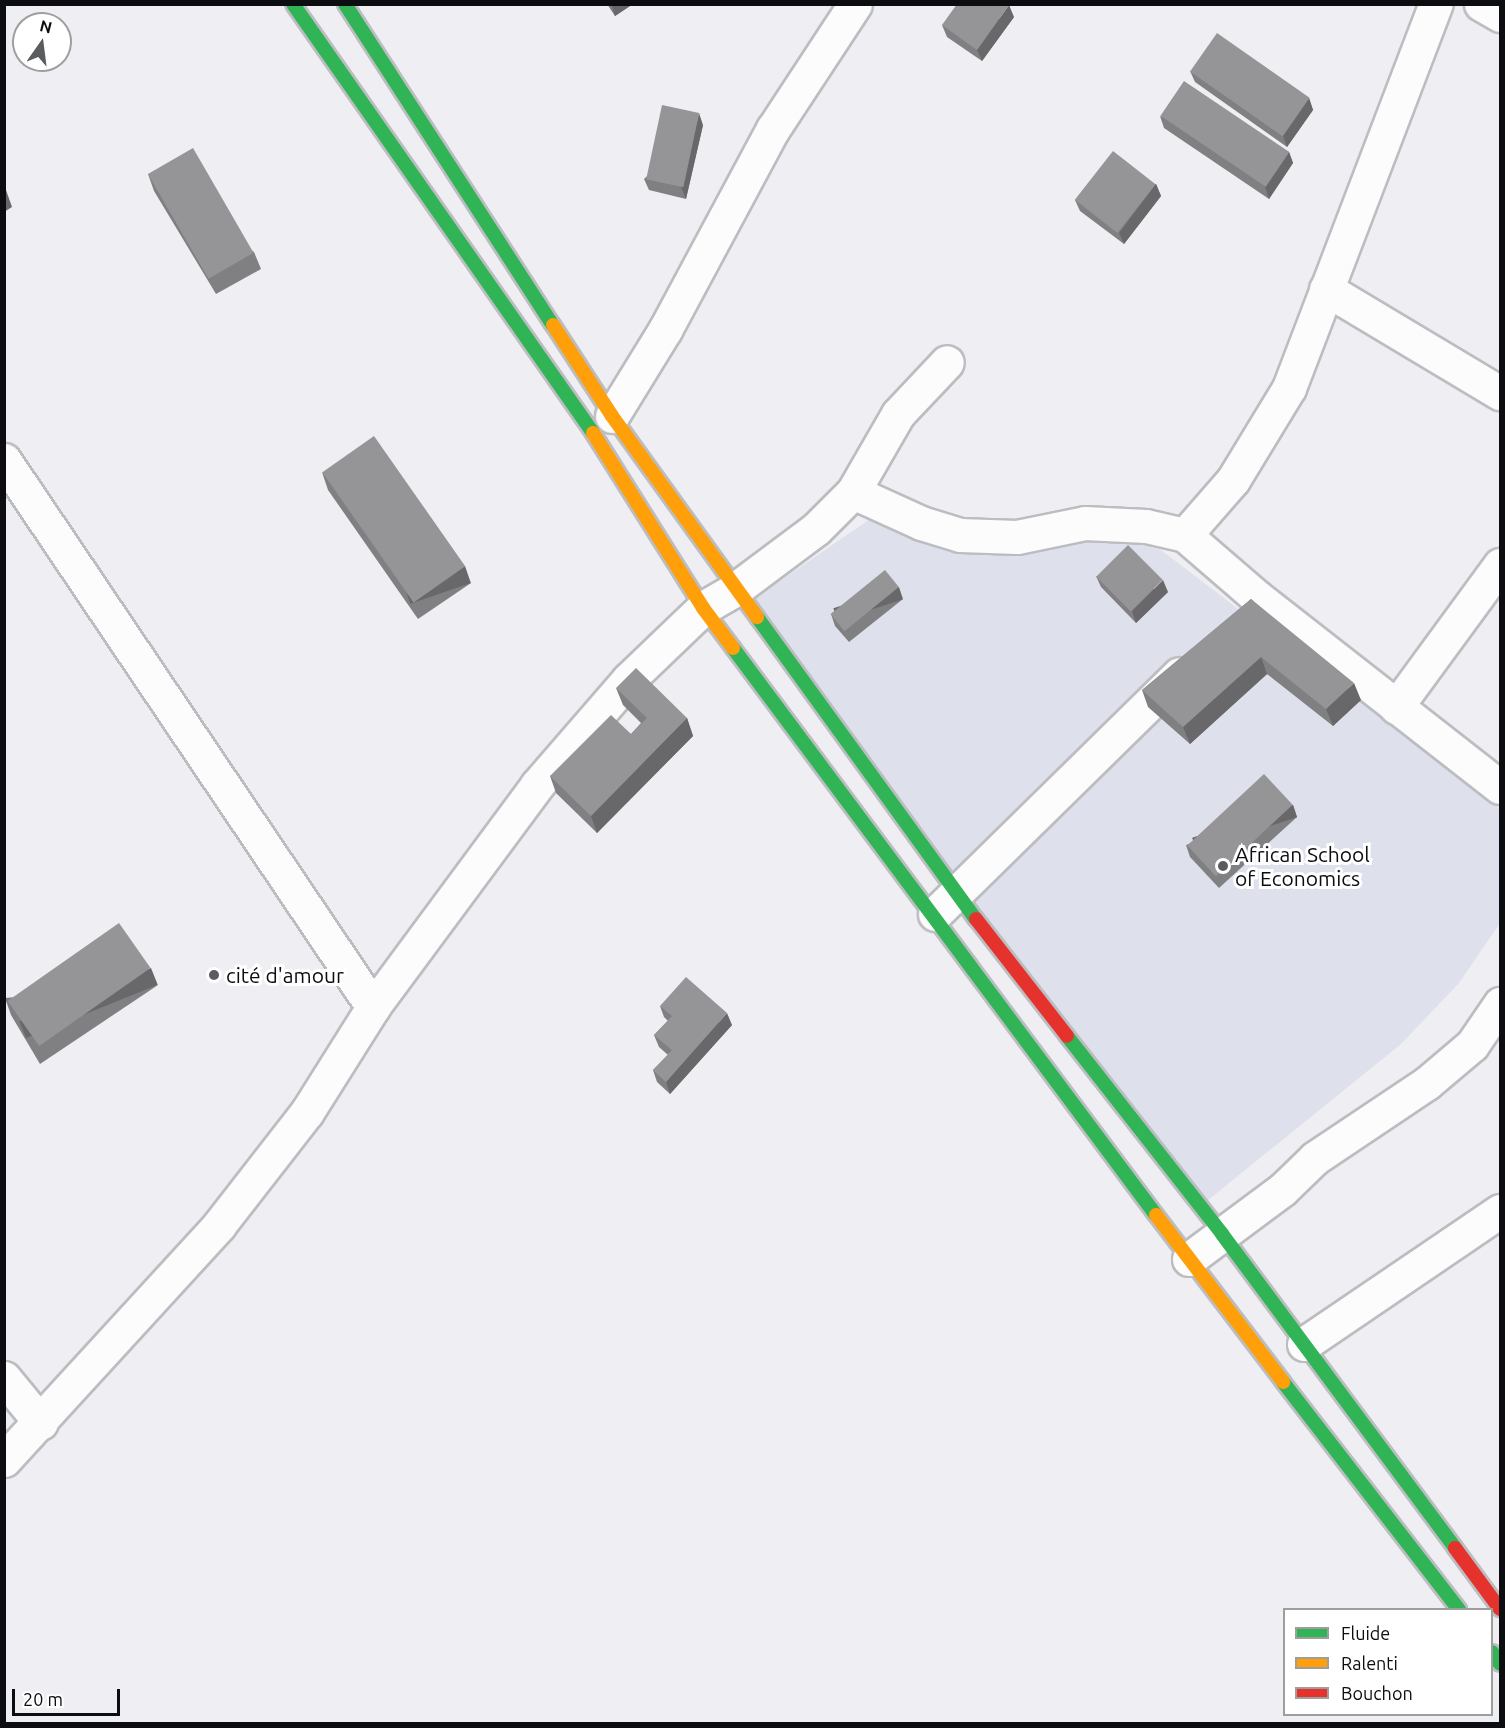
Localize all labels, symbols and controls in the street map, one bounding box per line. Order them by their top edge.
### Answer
north arrow [12,12,72,72]
text: N [38,16,54,37]
place label: African School of Economics [1235,841,1370,891]
marker: African School of Economics [1216,859,1230,873]
place label: cité d'amour [226,962,344,988]
marker: cité d'amour [207,968,221,982]
legend [1283,1608,1493,1716]
text: Fluide [1341,1623,1390,1643]
text: Ralenti [1341,1653,1398,1673]
scale bar [15,1677,123,1715]
text: Bouchon [1341,1683,1413,1703]
text: 20 m [23,1689,63,1709]

